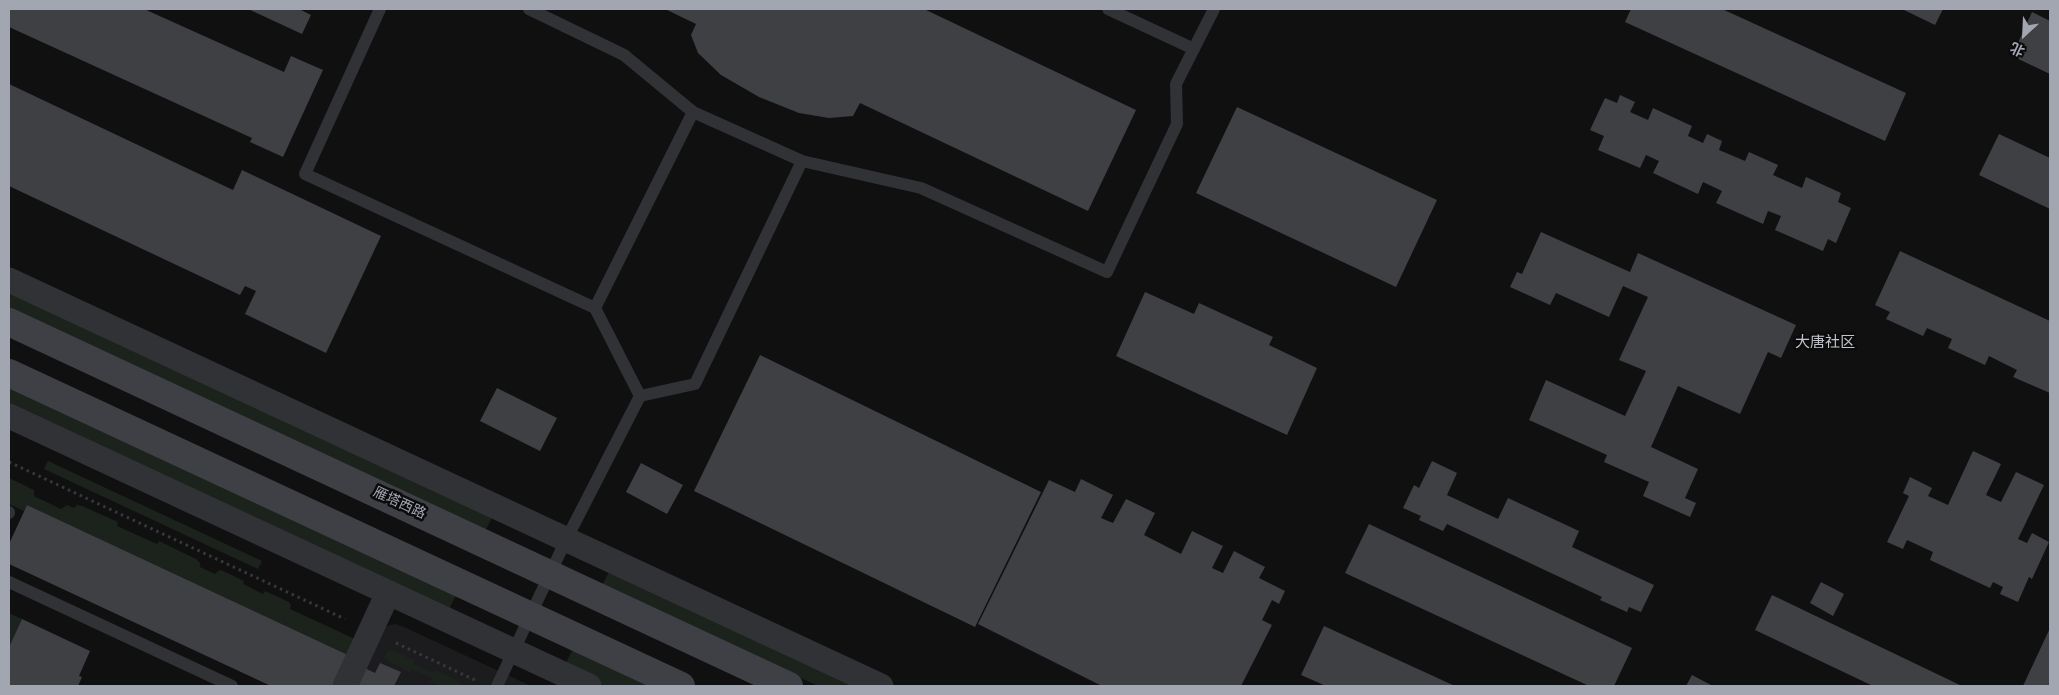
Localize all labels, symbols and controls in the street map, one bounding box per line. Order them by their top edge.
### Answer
north arrow [1999,10,2049,60]
text: 北 [2007,37,2028,61]
district label: 大唐社区 [1795,335,1855,353]
street label: 雁塔西路 [370,485,428,523]

